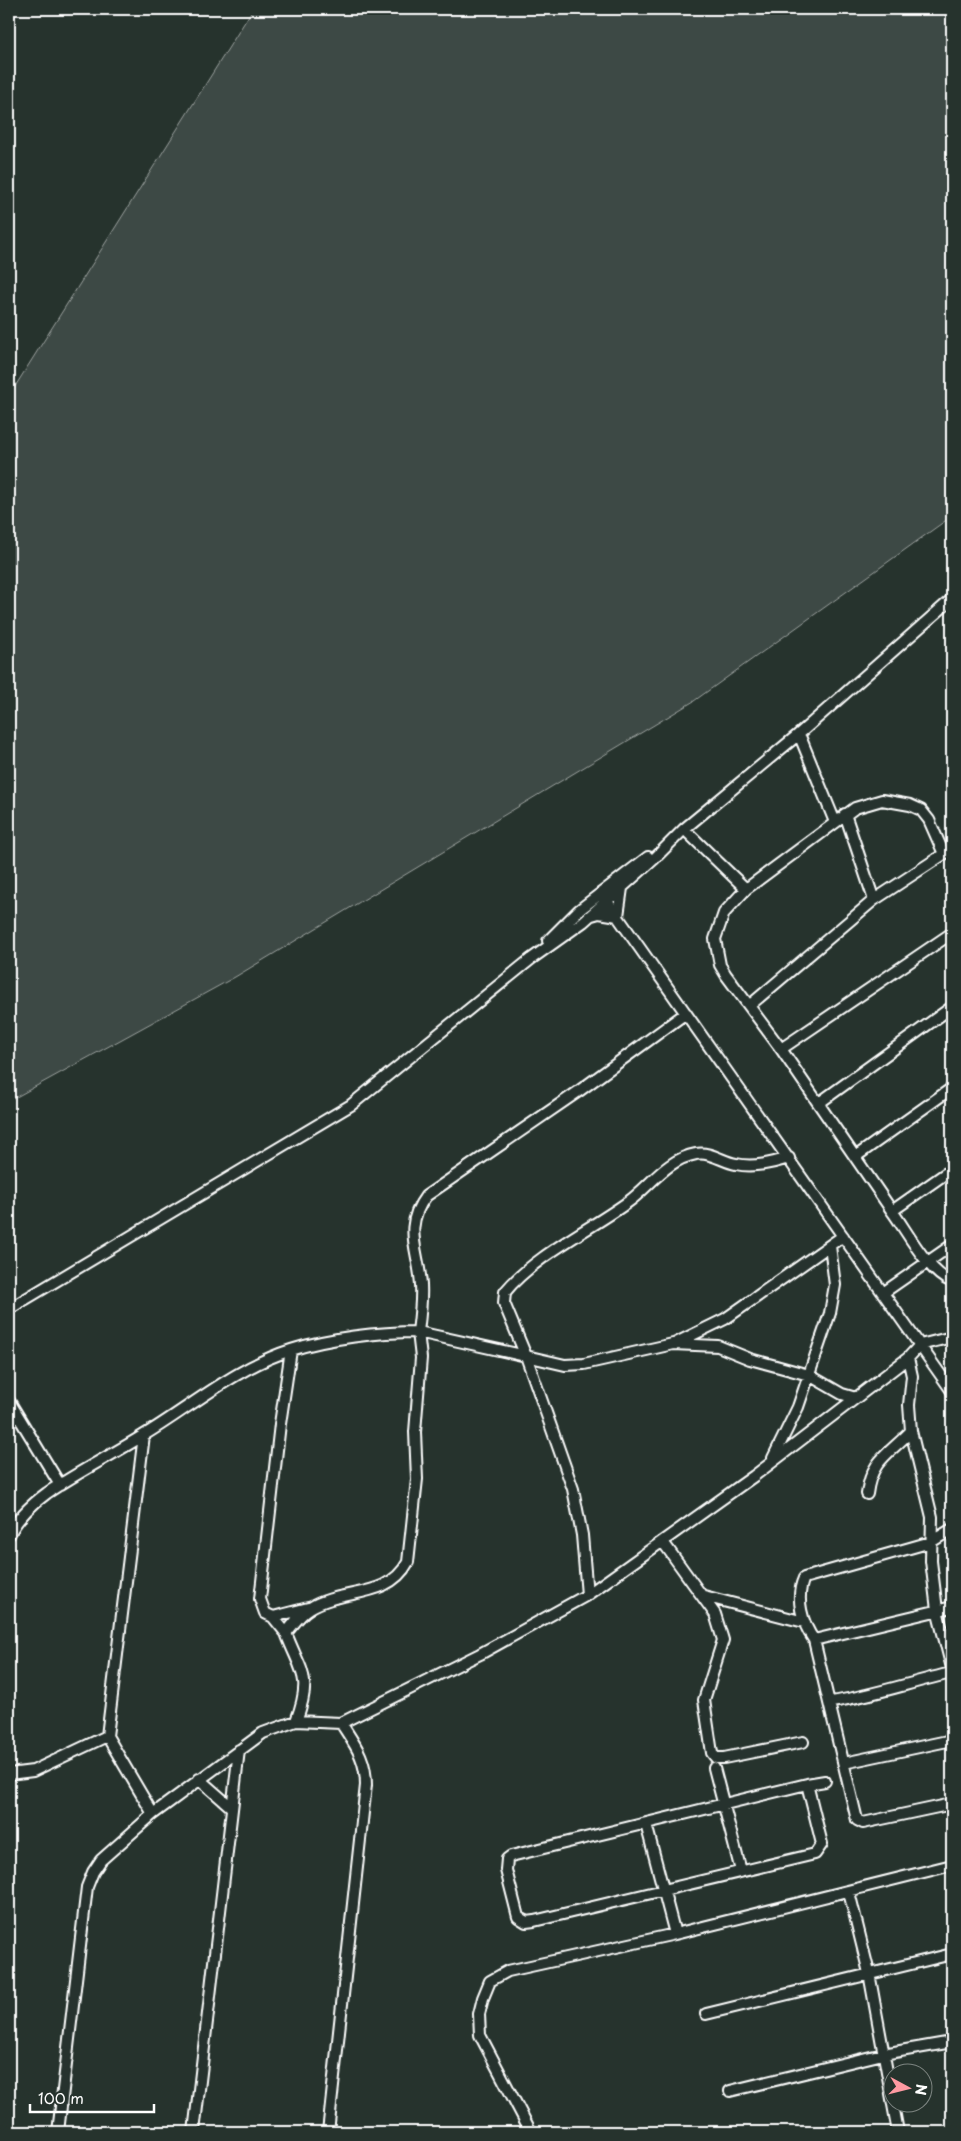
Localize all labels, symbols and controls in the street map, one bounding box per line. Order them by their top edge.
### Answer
north arrow [884,2064,934,2114]
scale bar [30,2081,154,2113]
text: N [910,2083,932,2096]
text: 100 m [38,2086,84,2109]

